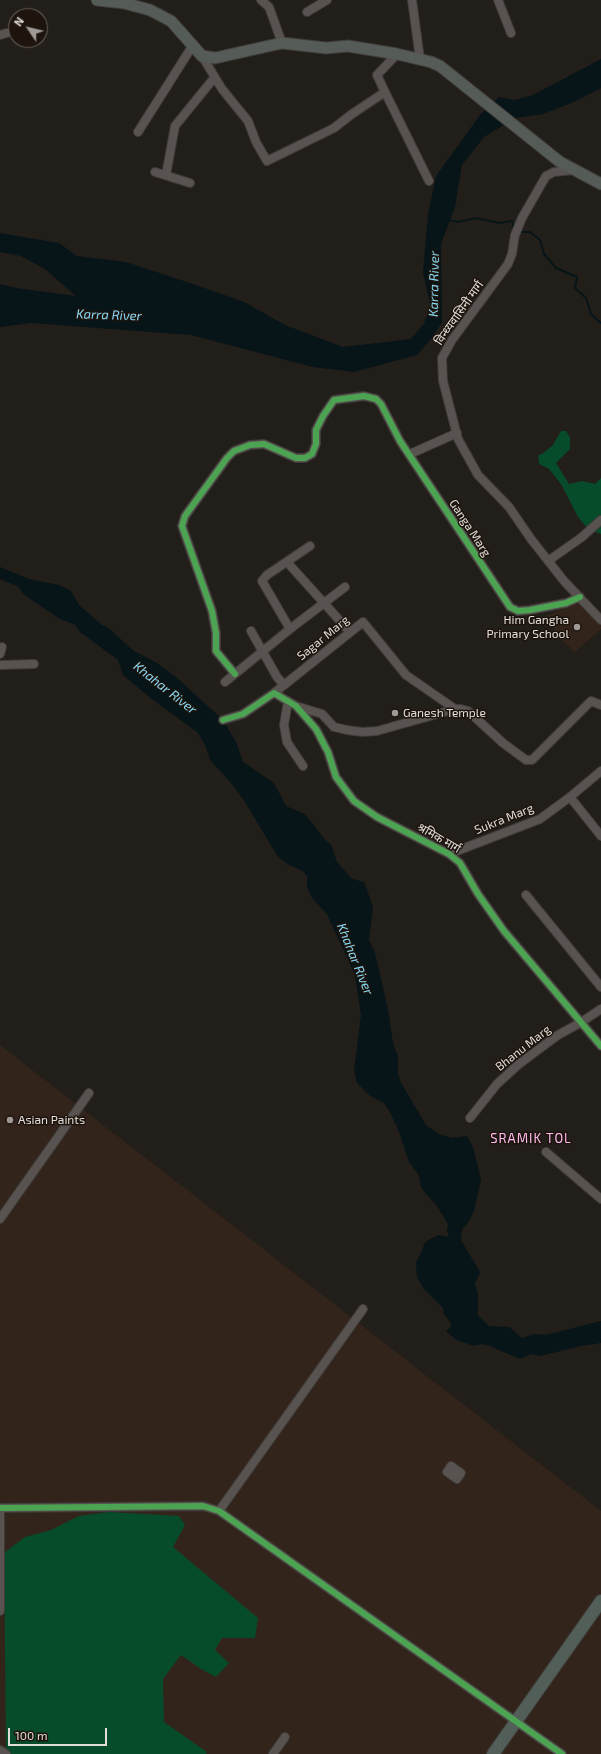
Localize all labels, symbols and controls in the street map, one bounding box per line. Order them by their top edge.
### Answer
north arrow [8,8,48,48]
text: N [11,14,26,28]
water label: Karra River [426,251,442,317]
street label: विन्ध्यवासिनी मार्ग [432,278,486,348]
water label: Karra River [76,306,142,324]
street label: Ganga Marg [446,497,494,559]
street label: Sagar Marg [294,613,352,663]
place label: Him Gangha Primary School [486,613,569,641]
marker: Him Gangha Primary School [572,622,582,632]
water label: Khahar River [130,658,200,718]
place label: Ganesh Temple [403,706,486,720]
marker: Ganesh Temple [390,708,400,718]
street label: Sukra Marg [472,801,536,837]
street label: श्रमिक मार्ग [415,820,463,856]
water label: Khahar River [334,921,376,997]
street label: Bhanu Marg [493,1022,553,1074]
place label: Asian Paints [18,1113,85,1127]
marker: Asian Paints [5,1115,15,1125]
district label: SRAMIK TOL [490,1131,572,1147]
scale bar [10,1720,109,1746]
text: 100 m [15,1728,47,1742]

